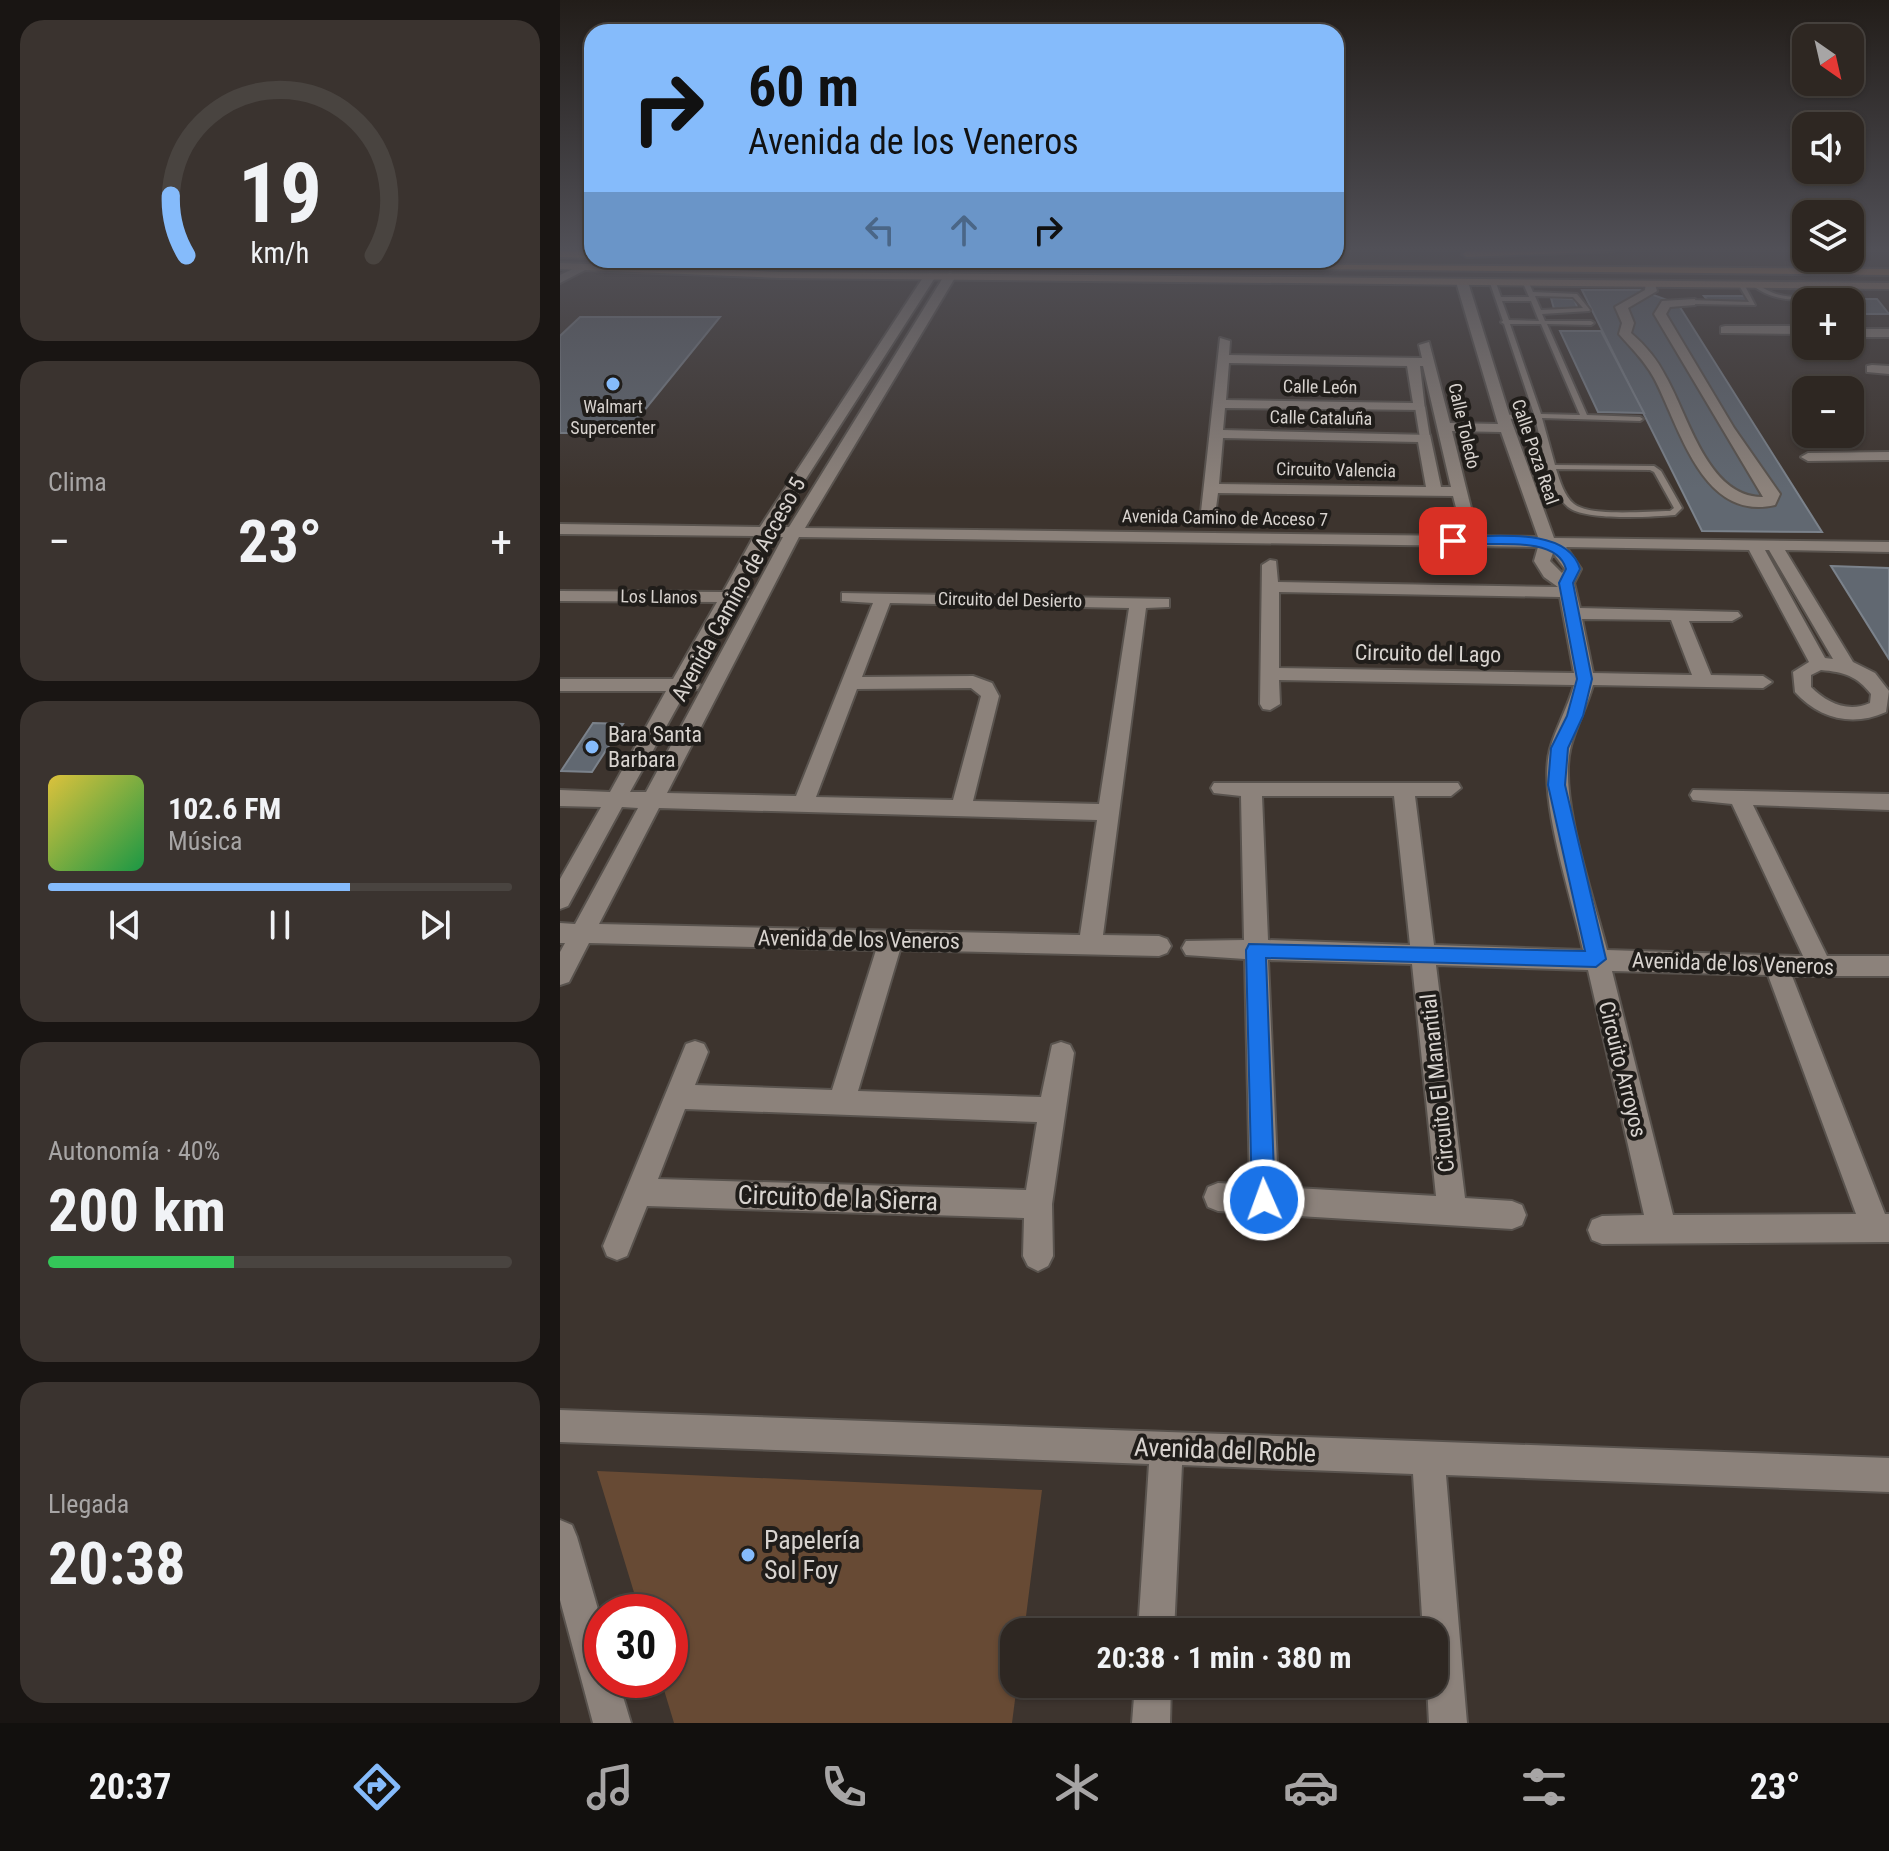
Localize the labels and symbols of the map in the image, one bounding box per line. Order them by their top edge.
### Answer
north arrow [1792,24,1864,96]
marker: Walmart Supercenter [604,375,622,393]
street label: Calle León [1283,375,1357,398]
street label: Calle Toledo [1444,381,1485,471]
place label: Walmart Supercenter [570,396,656,438]
street label: Calle Poza Real [1508,397,1563,507]
street label: Calle Cataluña [1270,406,1372,429]
street label: Circuito Valencia [1276,458,1396,481]
street label: Avenida Camino de Acceso 5 [666,473,810,705]
street label: Avenida Camino de Acceso 7 [1122,505,1328,530]
pin [1419,507,1487,575]
street label: Los Llanos [620,585,698,608]
street label: Circuito del Desierto [938,588,1082,611]
street label: Circuito del Lago [1355,640,1501,667]
place label: Bara Santa Barbara [608,722,702,772]
marker: Bara Santa Barbara [583,738,601,756]
street label: Avenida de los Veneros [758,925,960,954]
street label: Avenida de los Veneros [1632,947,1834,980]
street label: Circuito El Manantial [1416,992,1459,1173]
street label: Circuito Arroyos [1594,999,1651,1140]
position arrow [1222,1158,1306,1242]
street label: Circuito de la Sierra [737,1180,939,1216]
street label: Avenida del Roble [1133,1432,1317,1468]
place label: Papelería Sol Foy [764,1525,860,1585]
marker: Papelería Sol Foy [739,1546,757,1564]
speed limit sign: 30 [584,1594,688,1698]

